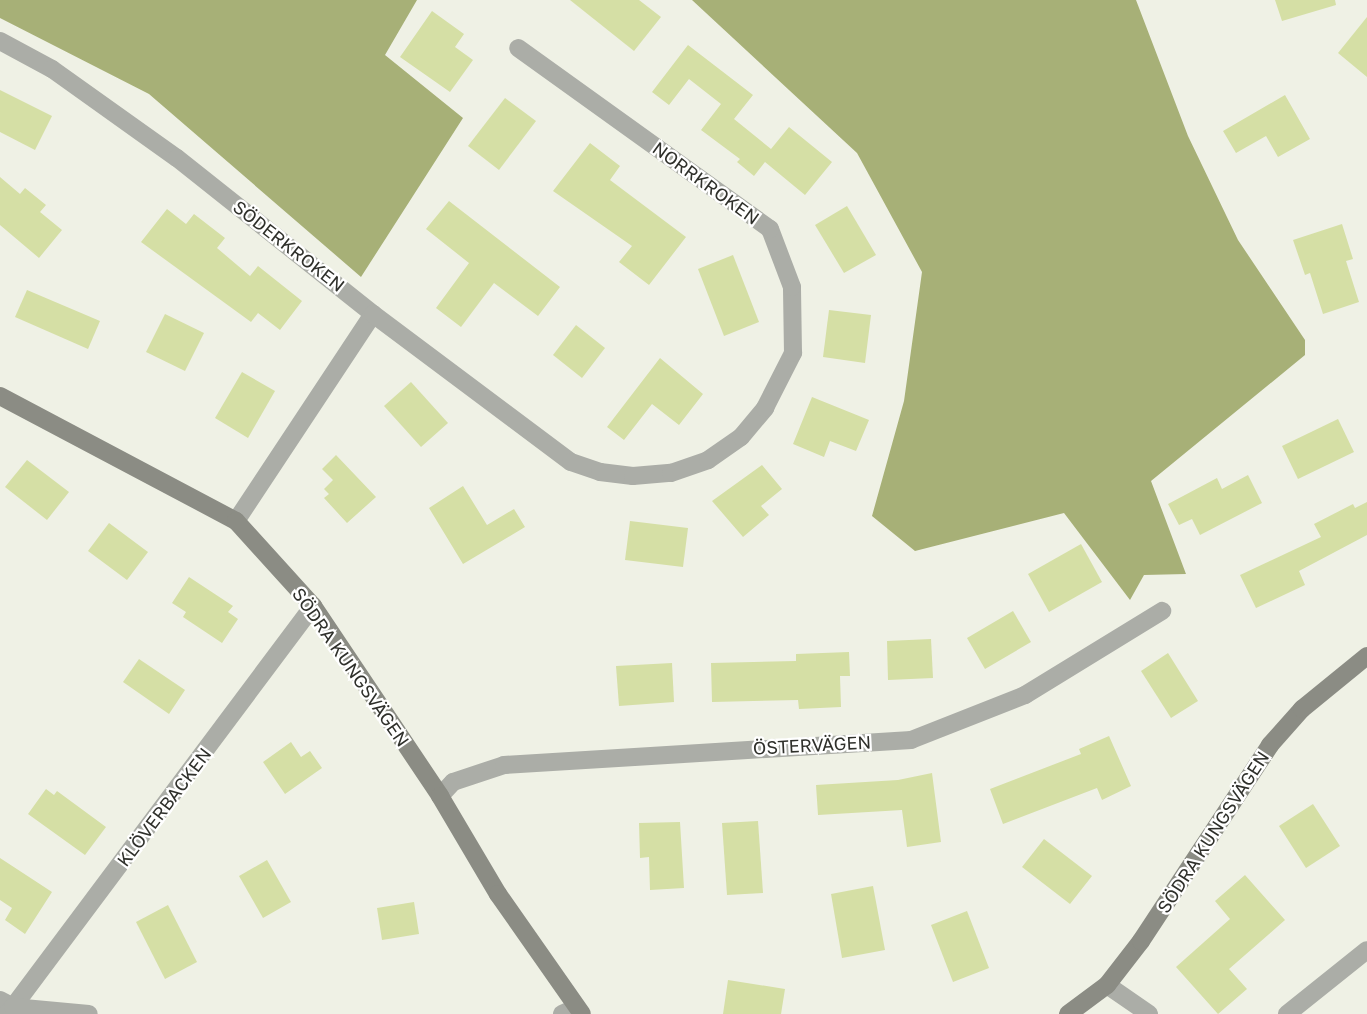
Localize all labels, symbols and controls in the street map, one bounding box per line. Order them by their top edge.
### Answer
street label: NORRKROKEN [648,137,764,229]
street label: SÖDERKROKEN [229,196,349,296]
street label: SÖDRA KUNGSVÄGEN [288,583,414,751]
street label: ÖSTERVÄGEN [752,731,872,759]
street label: KLÖVERBACKEN [112,743,216,871]
street label: SÖDRA KUNGSVÄGEN [1152,747,1274,917]

